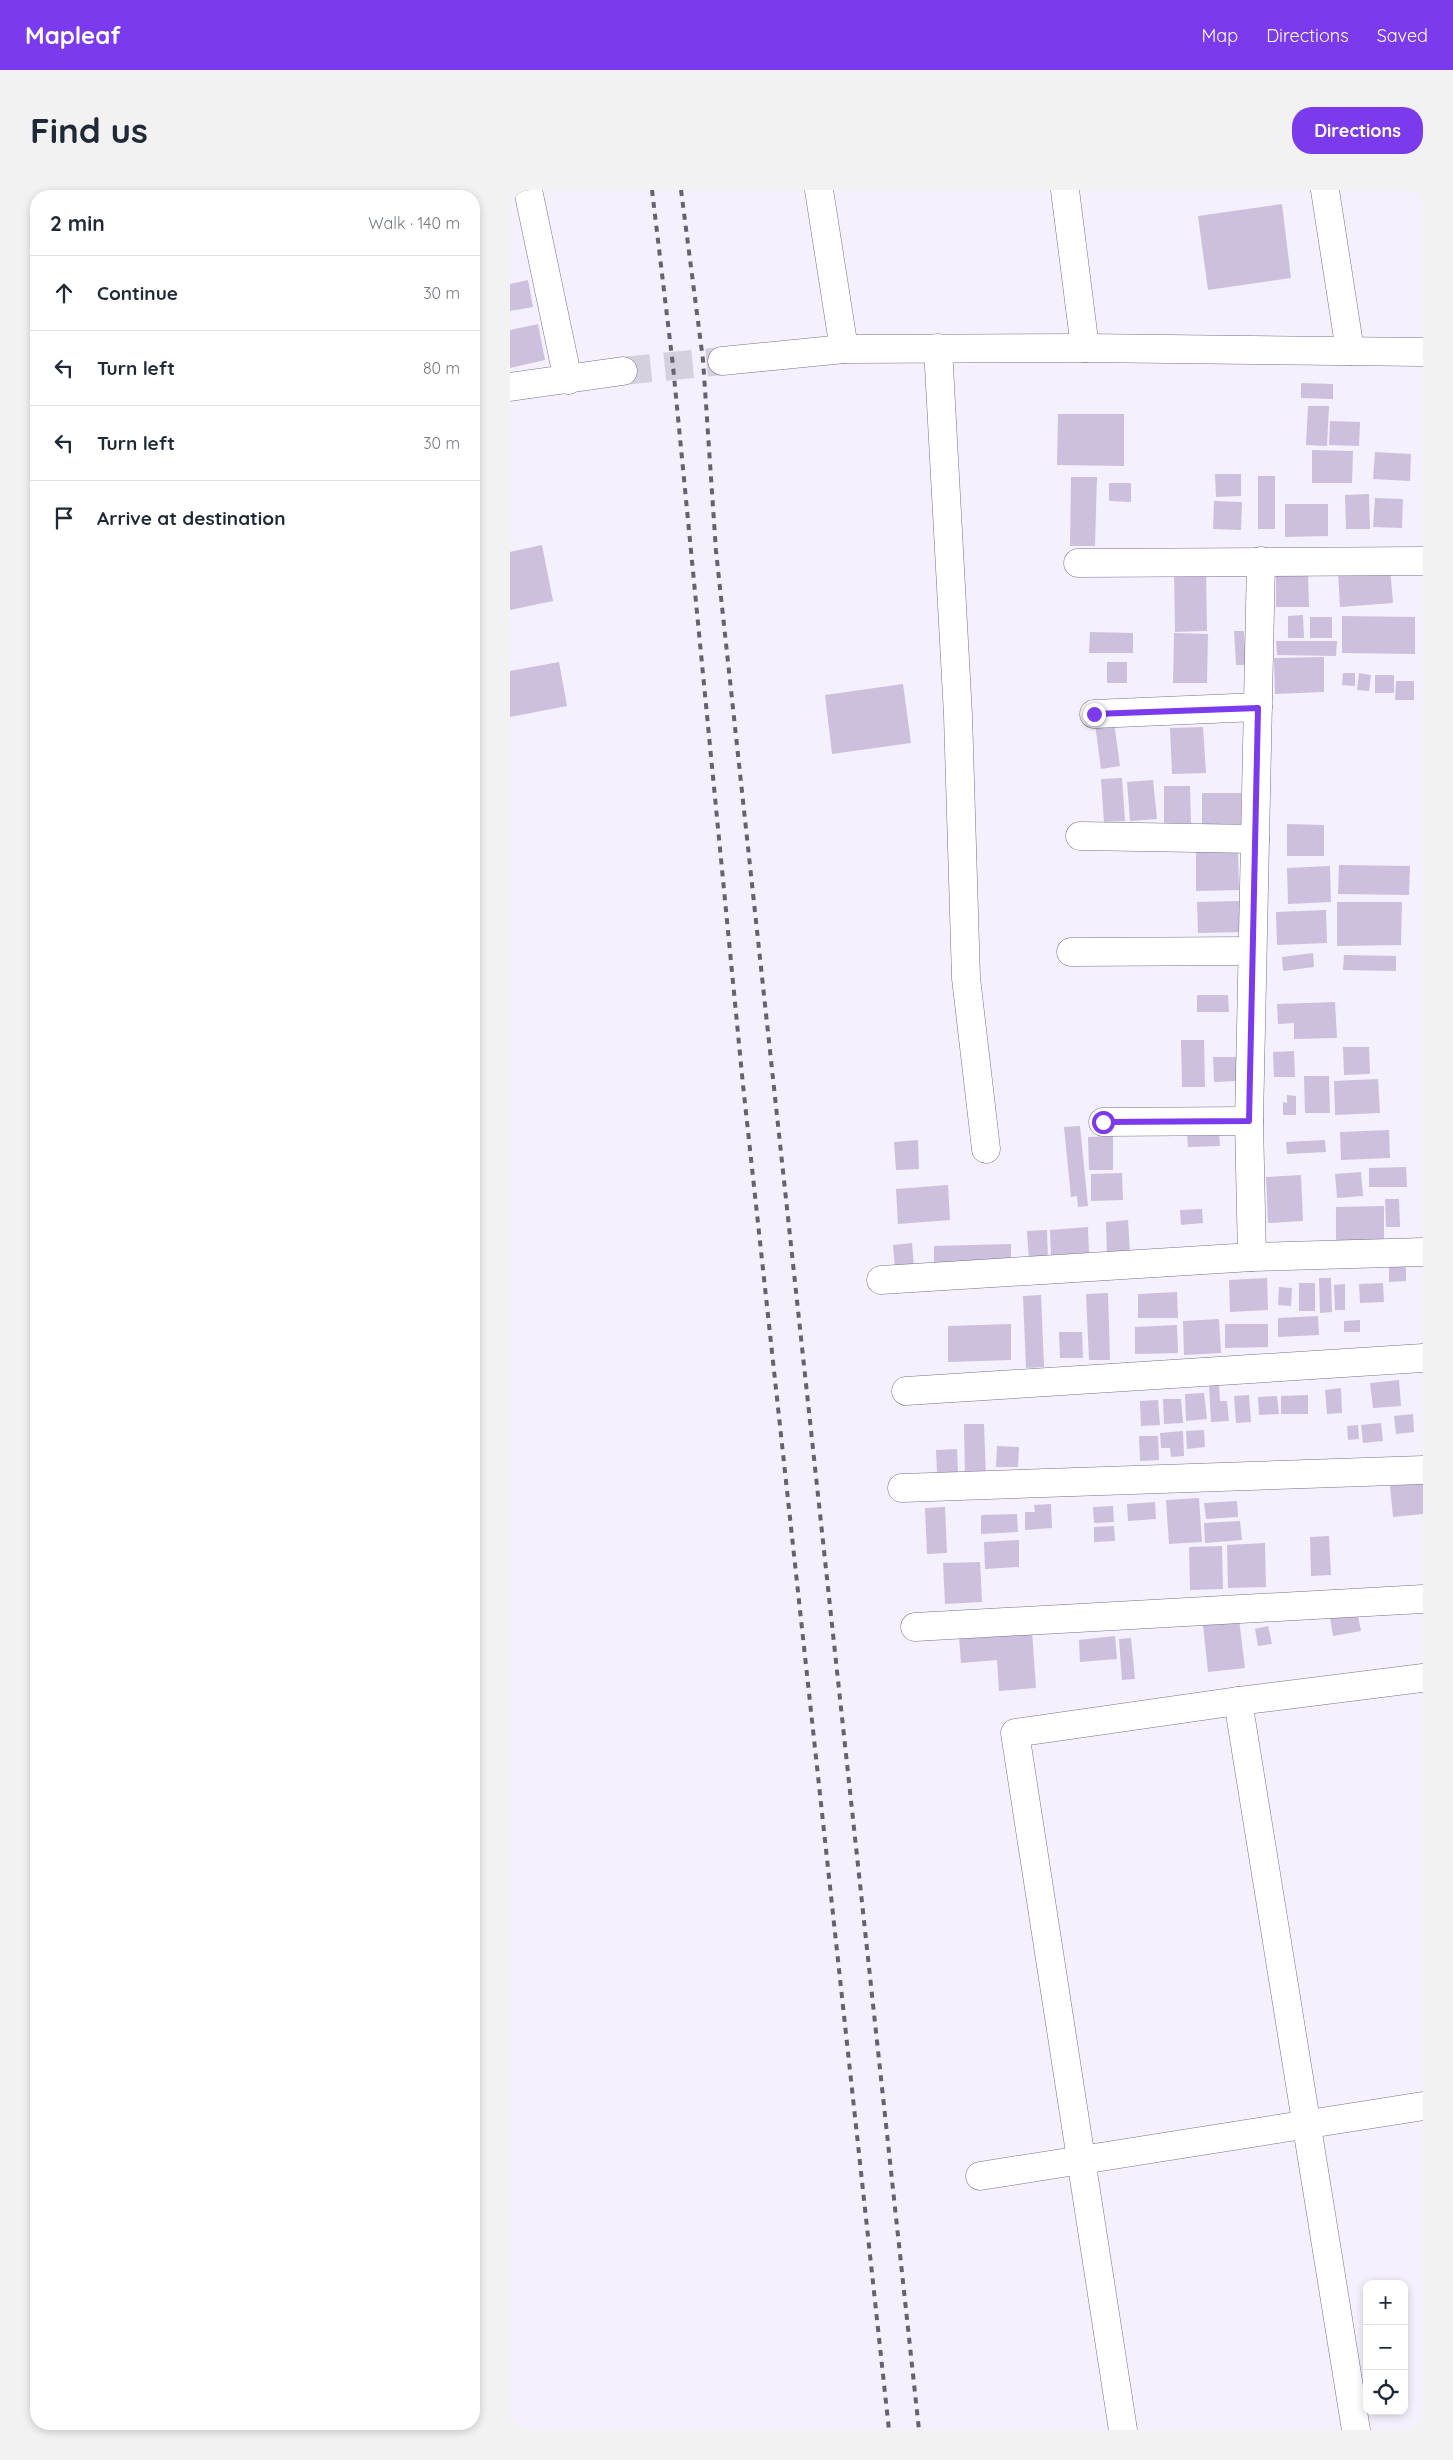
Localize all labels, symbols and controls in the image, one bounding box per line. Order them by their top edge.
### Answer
text: Mapleaf [25,20,121,50]
text: Map [1201,24,1238,47]
text: Directions [1266,24,1349,47]
text: Saved [1377,24,1428,47]
button: Directions [1292,107,1423,154]
text: Find us [30,108,148,152]
text: 2 min [50,210,105,236]
text: Walk · 140 m [368,213,460,233]
icon: ahead [50,279,78,307]
text: Continue [97,281,178,305]
text: 30 m [423,283,460,303]
icon: left [50,354,78,382]
text: Turn left [97,356,175,380]
text: 80 m [423,358,460,378]
icon: left [50,429,78,457]
text: Turn left [97,431,175,455]
text: 30 m [423,433,460,453]
icon: arrive [50,504,78,532]
text: Arrive at destination [97,506,286,530]
route end [1083,703,1106,726]
route start [1092,1111,1115,1134]
map controls [1363,2280,1408,2415]
button: + [1363,2280,1408,2325]
button: − [1363,2325,1408,2370]
button: locate [1363,2370,1408,2415]

